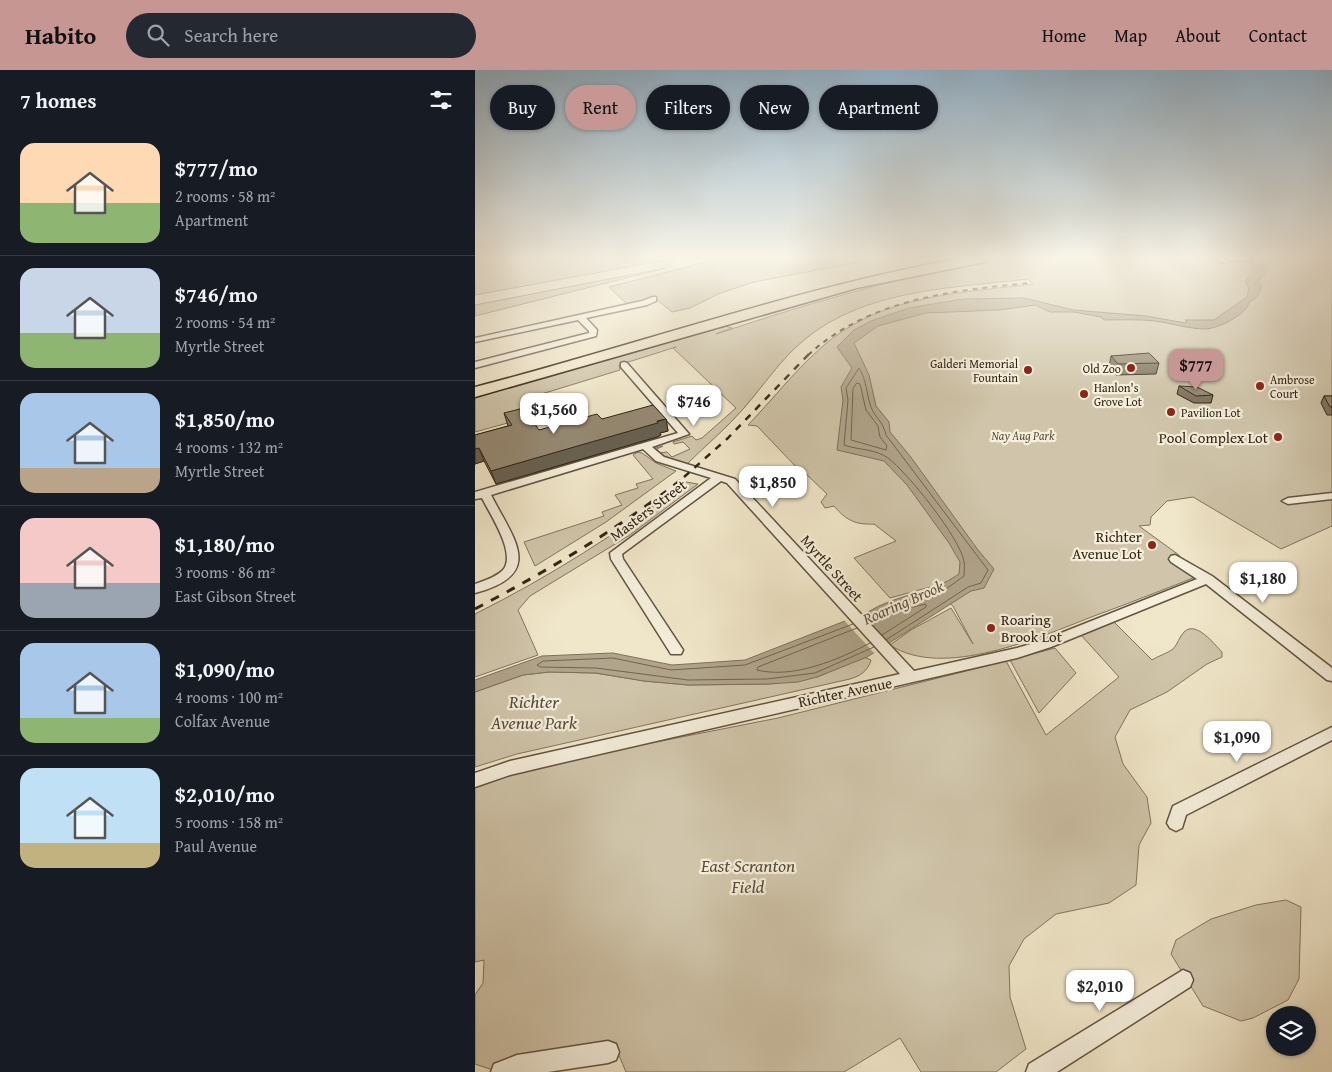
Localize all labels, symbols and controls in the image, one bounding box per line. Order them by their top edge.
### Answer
search box [126,13,476,58]
text: Habito [25,18,96,53]
icon: search [144,21,172,49]
text: Search here [184,21,278,49]
text: Home [1042,22,1086,49]
text: Map [1114,22,1147,49]
text: About [1175,22,1221,49]
text: Contact [1249,22,1307,49]
text: 7 homes [20,85,96,116]
chip: Buy [490,85,555,130]
chip: Rent [565,85,636,130]
chip: Filters [646,85,730,130]
chip: New [740,85,809,130]
chip: Apartment [819,85,938,130]
icon: filters [427,86,455,114]
text: $777/mo [175,153,258,184]
icon: home [60,163,120,223]
text: 2 rooms · 58 m² [175,184,275,208]
text: Apartment [175,208,248,232]
text: $746/mo [175,279,258,310]
icon: home [60,288,120,348]
text: 2 rooms · 54 m² [175,310,275,334]
text: Myrtle Street [175,334,264,358]
pin: $777 [1166,348,1226,391]
text: $777 [1179,353,1213,377]
place label: Galderi Memorial Fountain [930,355,1019,386]
place label: Old Zoo [1083,360,1121,377]
marker: Old Zoo [1125,362,1137,374]
marker: Galderi Memorial Fountain [1022,364,1034,376]
place label: Ambrose Court [1270,371,1315,402]
place label: Hanlon's Grove Lot [1094,379,1143,410]
marker: Ambrose Court [1254,380,1266,392]
pin: $746 [664,384,724,427]
marker: Hanlon's Grove Lot [1078,388,1090,400]
text: $746 [677,389,711,413]
pin: $1,560 [513,392,595,435]
text: $1,560 [531,397,577,421]
text: $1,850/mo [175,404,275,435]
place label: Pavilion Lot [1181,404,1242,421]
marker: Pavilion Lot [1165,406,1177,418]
icon: home [60,413,120,473]
park label: Nay Aug Park [992,427,1055,444]
place label: Pool Complex Lot [1159,427,1269,448]
marker: Pool Complex Lot [1272,431,1284,443]
text: 4 rooms · 132 m² [175,435,283,459]
text: Myrtle Street [175,459,264,483]
pin: $1,850 [732,466,814,508]
text: $1,850 [750,470,796,494]
street label: Masters Street [605,474,691,546]
place label: Richter Avenue Lot [1072,526,1143,564]
text: $1,180/mo [175,529,275,560]
street label: Myrtle Street [796,530,868,607]
icon: home [60,538,120,598]
marker: Richter Avenue Lot [1146,539,1158,551]
text: 3 rooms · 86 m² [175,560,275,584]
pin: $1,180 [1222,562,1304,604]
text: $1,180 [1240,566,1286,590]
water label: Roaring Brook [858,573,948,631]
text: East Gibson Street [175,584,296,608]
place label: Roaring Brook Lot [1001,609,1063,647]
marker: Roaring Brook Lot [985,622,997,634]
text: $1,090/mo [175,654,275,685]
icon: home [60,663,120,723]
street label: Richter Avenue [796,672,894,712]
text: 4 rooms · 100 m² [175,685,283,709]
park label: Richter Avenue Park [490,688,578,736]
text: Colfax Avenue [175,709,270,733]
pin: $1,090 [1196,720,1278,763]
text: $1,090 [1214,725,1260,749]
text: $2,010/mo [175,779,275,810]
icon: home [60,788,120,848]
text: 5 rooms · 158 m² [175,810,283,834]
text: Paul Avenue [175,834,257,858]
park label: East Scranton Field [700,852,795,900]
pin: $2,010 [1059,970,1141,1012]
text: $2,010 [1077,974,1123,998]
map controls [1266,1006,1316,1056]
button: layers [1266,1006,1316,1056]

